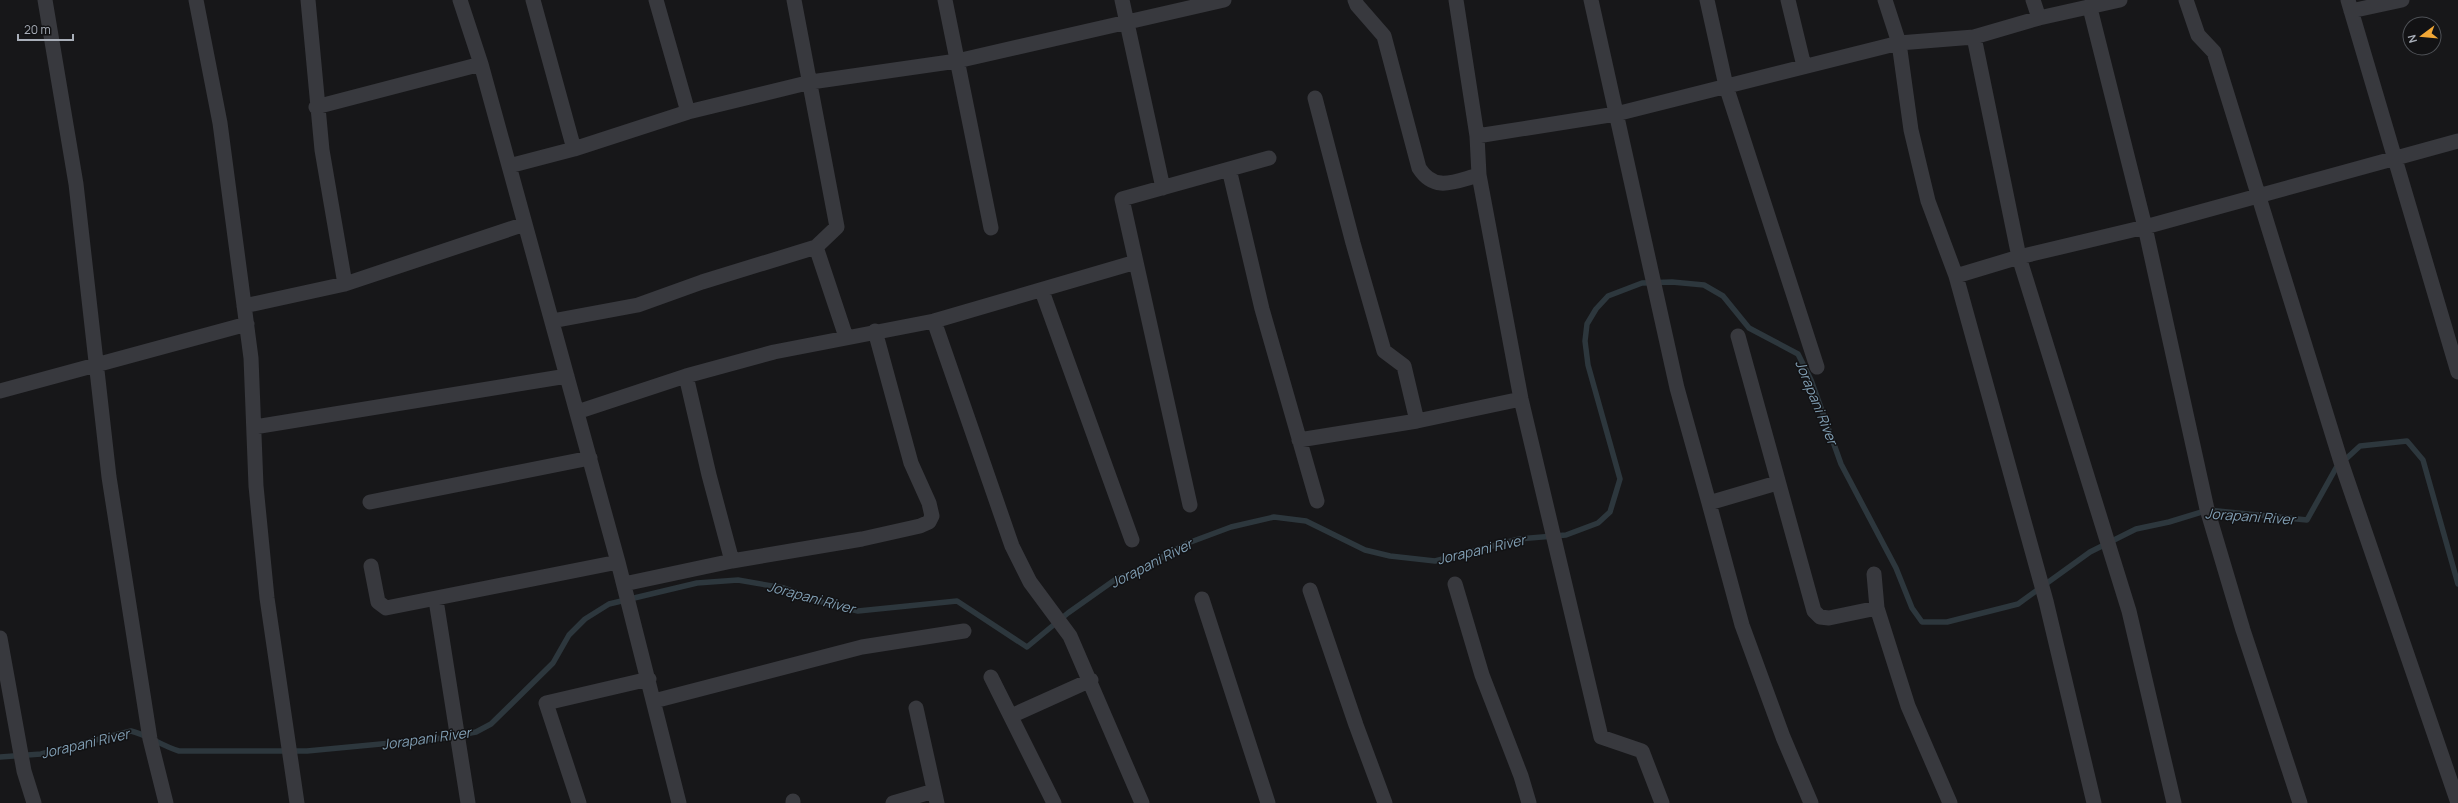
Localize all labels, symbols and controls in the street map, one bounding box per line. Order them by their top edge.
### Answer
scale bar [18,16,73,42]
north arrow [2402,16,2442,56]
text: 20 m [24,21,51,38]
text: N [2404,33,2420,45]
water label: Jorapani River [1791,357,1843,449]
water label: Jorapani River [2204,503,2297,529]
water label: Jorapani River [1435,529,1529,568]
water label: Jorapani River [1107,533,1197,592]
water label: Jorapani River [765,576,859,618]
water label: Jorapani River [380,722,474,754]
water label: Jorapani River [39,723,133,762]

